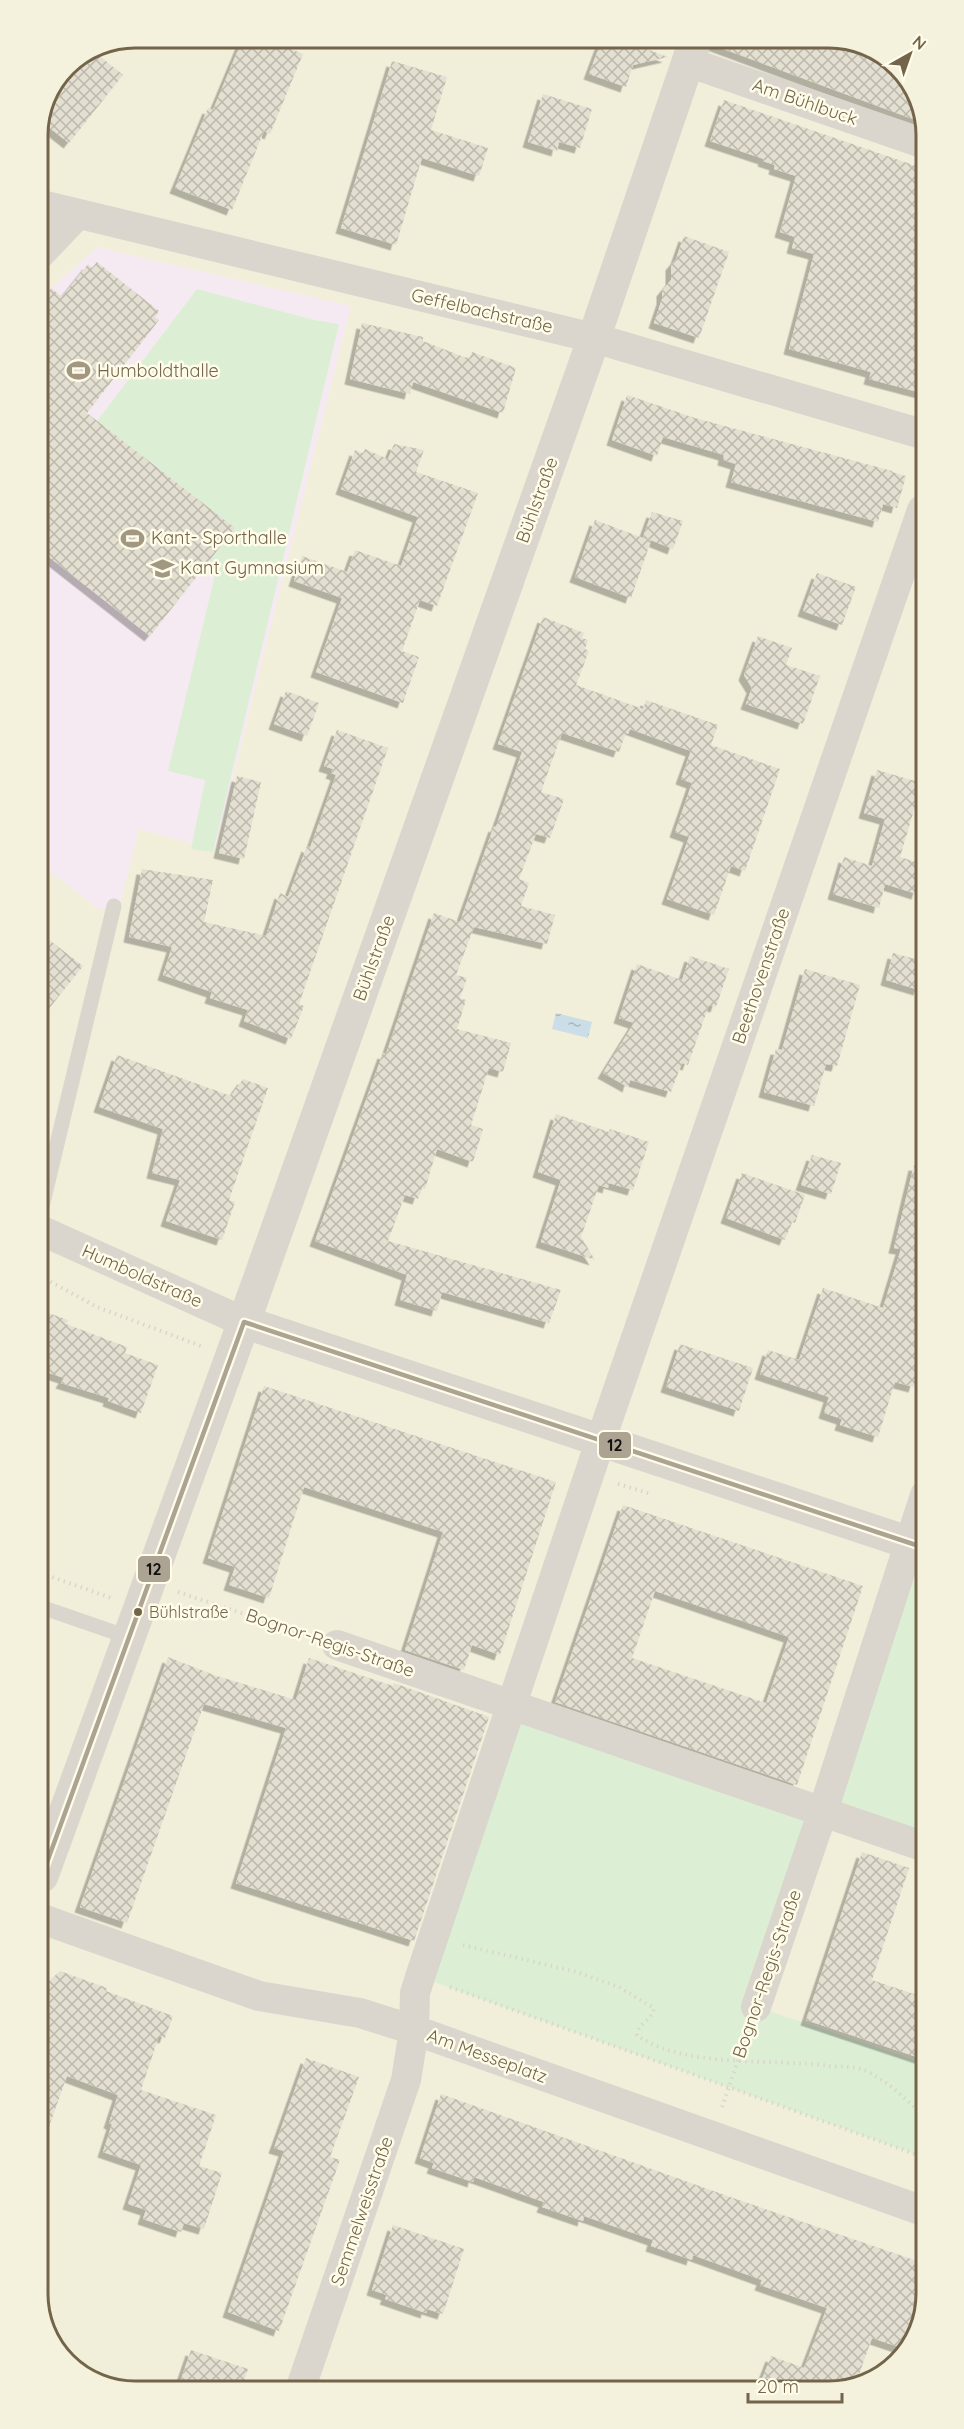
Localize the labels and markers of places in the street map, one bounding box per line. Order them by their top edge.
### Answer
sports icon: Humboldthalle [66,358,92,384]
place label: Humboldthalle [97,359,219,382]
sports icon: Kant- Sporthalle [120,525,146,551]
place label: Kant- Sporthalle [151,526,287,549]
school or university icon: Kant Gymnasium [149,555,175,581]
place label: Kant Gymnasium [180,556,324,579]
place label: Bühlstraße [149,1602,229,1622]
marker: Bühlstraße [132,1606,144,1618]

